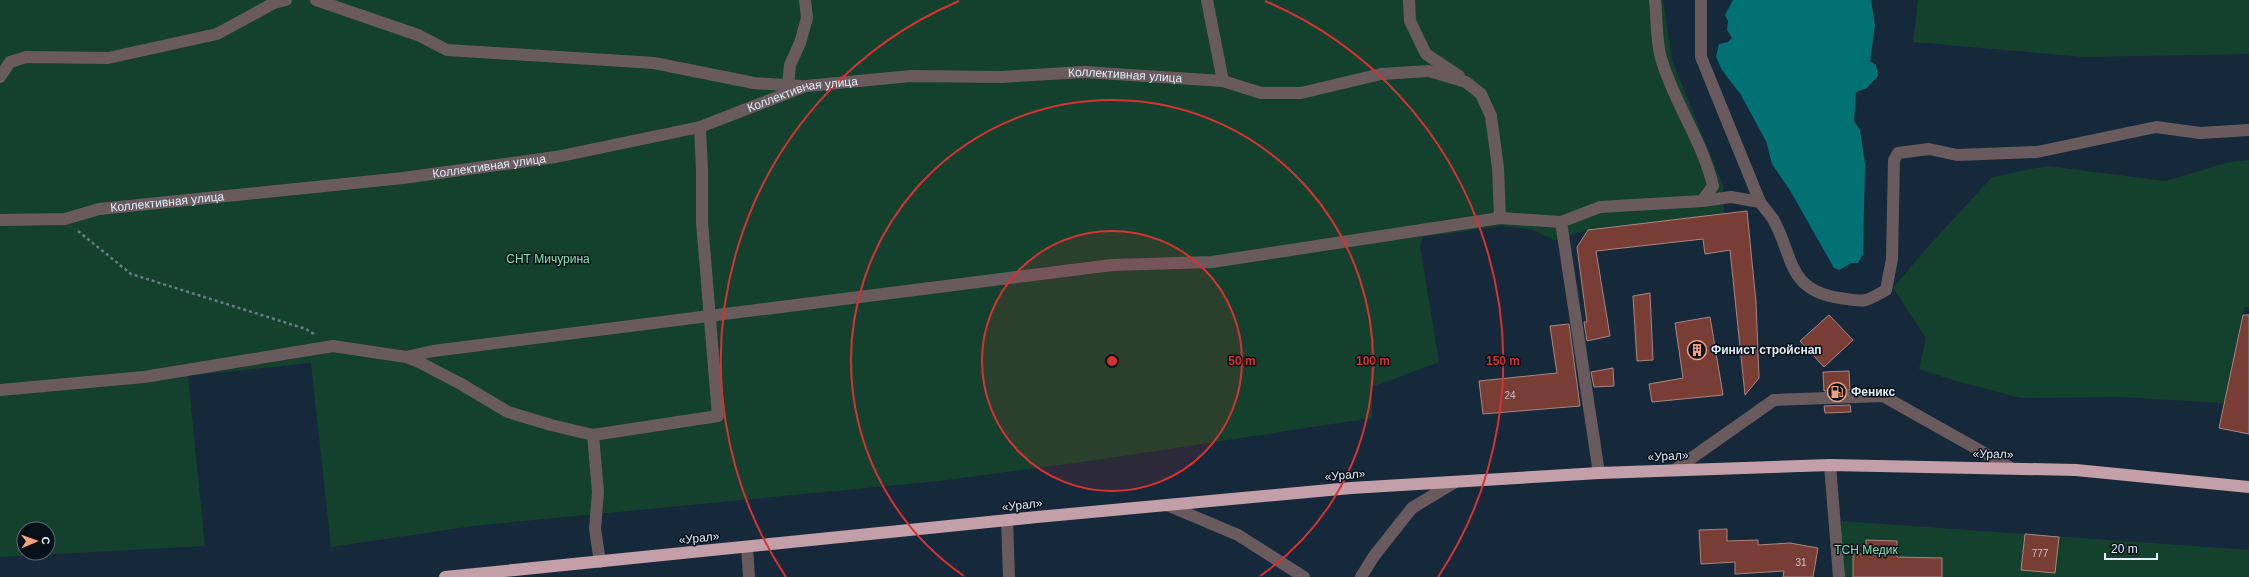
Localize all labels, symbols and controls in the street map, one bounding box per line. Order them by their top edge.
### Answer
street label: Коллективная улица [1068,65,1183,85]
street label: Коллективная улица [745,74,859,115]
street label: Коллективная улица [432,151,547,181]
street label: Коллективная улица [110,189,225,215]
park label: СНТ Мичурина [506,252,590,266]
building icon: Финист стройснап [1686,339,1708,361]
place label: Финист стройснап [1711,343,1822,357]
centre of rings [1105,354,1119,368]
text: 50 m [1228,354,1256,368]
text: 100 m [1356,354,1390,368]
text: 150 m [1486,354,1520,368]
fuel station icon: Феникс [1826,381,1848,403]
place label: Феникс [1851,385,1895,399]
house number: 24 [1504,390,1516,401]
street label: «Урал» [1972,447,2014,461]
street label: «Урал» [1647,448,1689,464]
street label: «Урал» [1324,466,1366,484]
street label: «Урал» [1001,496,1043,514]
north arrow [16,521,56,561]
street label: «Урал» [678,529,720,547]
scale bar [2105,535,2157,561]
text: С [40,536,52,545]
text: 20 m [2111,542,2138,556]
park label: ТСН Медик [1834,543,1898,557]
house number: 777 [2032,548,2049,559]
house number: 31 [1795,557,1807,568]

